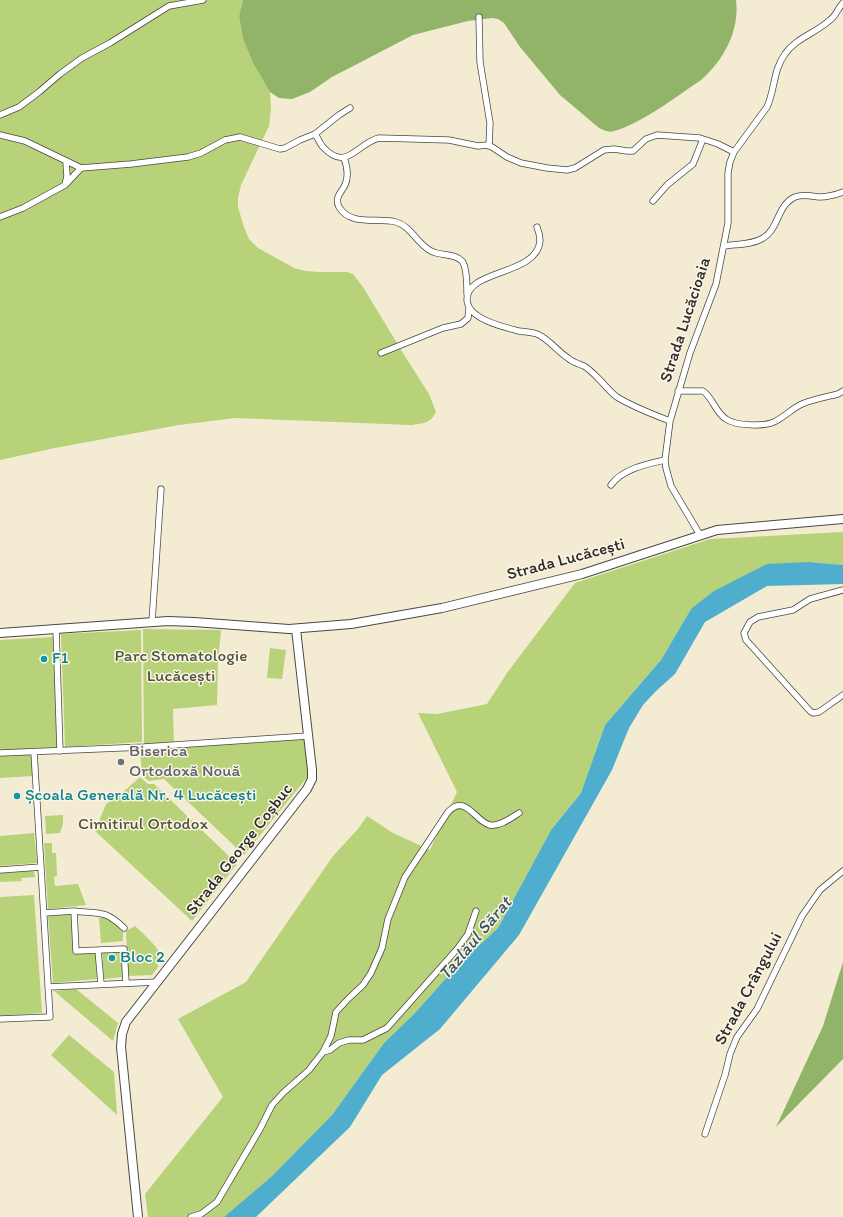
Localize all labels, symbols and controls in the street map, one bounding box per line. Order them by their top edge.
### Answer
street label: Strada Lucăcioaia [656,255,716,385]
street label: Strada Lucăcești [505,534,627,586]
park label: Parc Stomatologie Lucăcești [115,647,247,687]
place label: F1 [52,649,69,669]
marker: F1 [39,654,49,664]
place label: Biserica Ortodoxă Nouă [129,742,240,782]
marker: Biserica Ortodoxă Nouă [116,757,126,767]
street label: Strada George Coșbuc [182,780,298,920]
place label: Școala Generală Nr. 4 Lucăcești [25,786,256,806]
marker: Școala Generală Nr. 4 Lucăcești [12,791,22,801]
park label: Cimitirul Ortodox [78,815,208,835]
water label: Tazlăul Sărat [435,893,517,985]
street label: Strada Crângului [711,929,787,1049]
place label: Bloc 2 [120,948,165,968]
marker: Bloc 2 [107,953,117,963]

